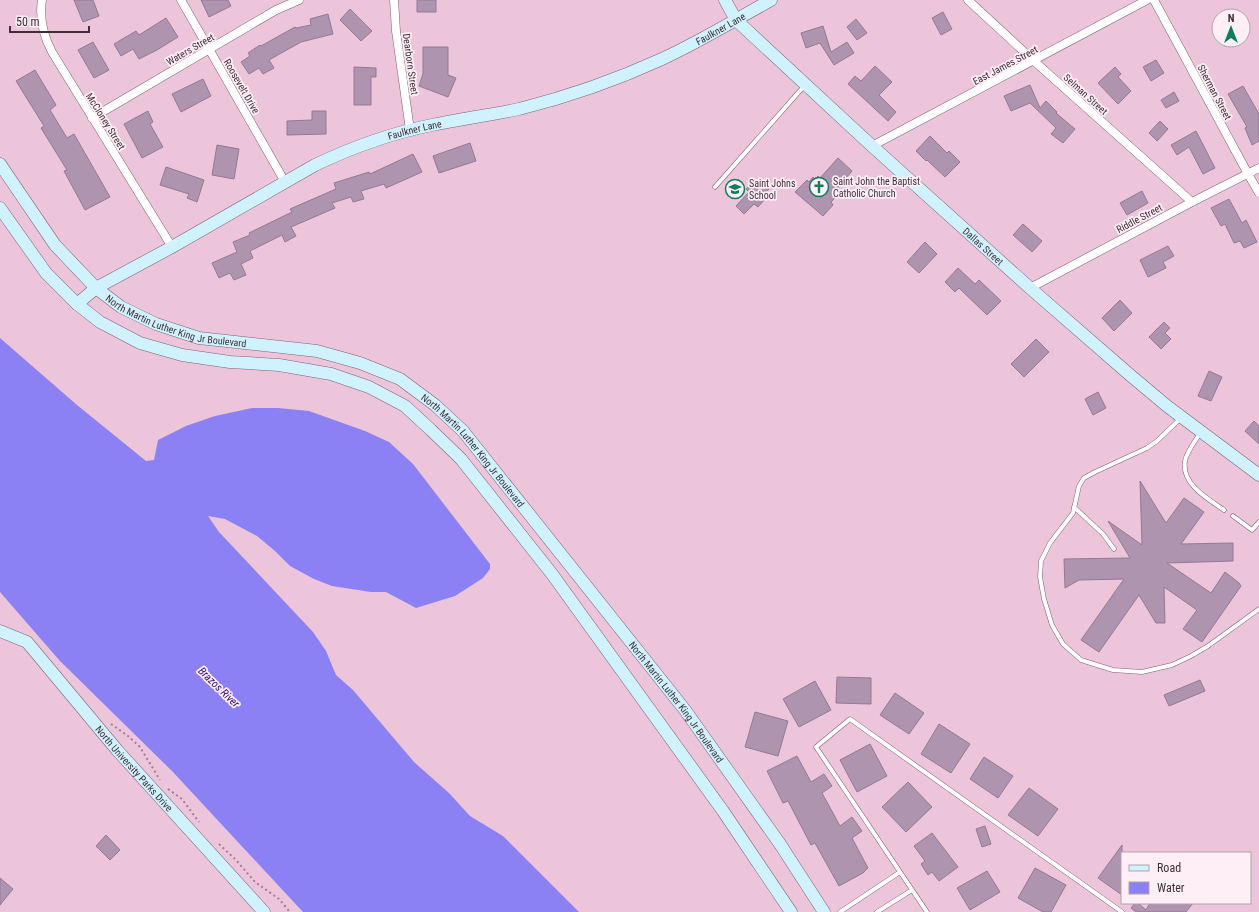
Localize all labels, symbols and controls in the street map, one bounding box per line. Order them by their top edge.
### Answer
scale bar [10,8,89,34]
north arrow [1211,8,1251,48]
street label: Faulkner Lane [694,11,748,47]
text: N [1228,12,1235,25]
text: 50 m [16,15,40,29]
street label: Waters Street [164,31,216,68]
street label: Dearborn Street [401,33,420,95]
street label: East James Street [971,44,1040,87]
street label: Roosevelt Drive [222,57,262,116]
street label: Sherman Street [1195,63,1234,122]
street label: Selman Street [1062,72,1110,117]
street label: McCloney Street [84,91,127,152]
street label: Faulkner Lane [386,118,443,142]
church icon: Saint John the Baptist Catholic Church [808,176,830,198]
place label: Saint John the Baptist Catholic Church [833,176,920,199]
school or university icon: Saint Johns School [724,178,746,200]
place label: Saint Johns School [749,178,796,201]
street label: Riddle Street [1114,202,1164,235]
street label: Dallas Street [961,226,1005,267]
street label: North Martin Luther King Jr Boulevard [104,293,247,349]
street label: North Martin Luther King Jr Boulevard [419,392,526,509]
street label: North Martin Luther King Jr Boulevard [627,639,726,765]
water label: Brazos River [195,665,242,711]
street label: North University Parks Drive [93,724,175,814]
legend [1121,852,1251,904]
text: Road [1157,861,1181,875]
text: Water [1157,881,1185,895]

